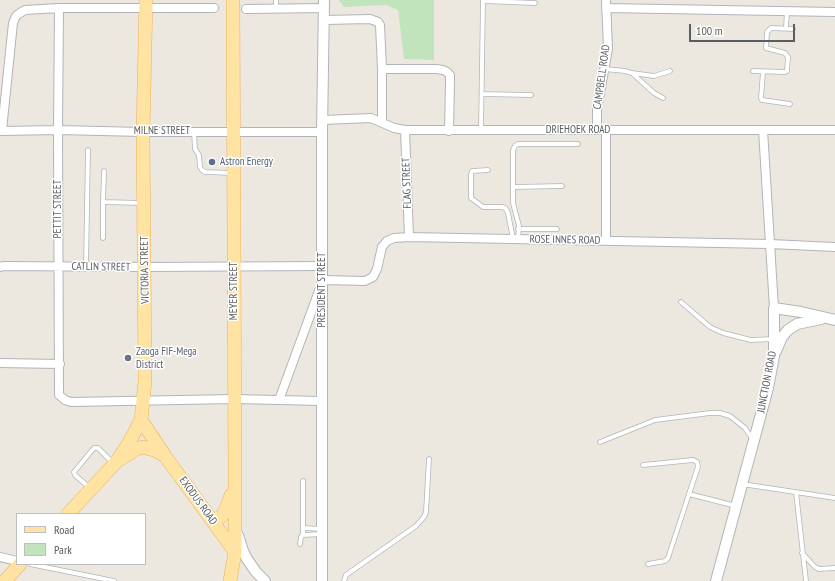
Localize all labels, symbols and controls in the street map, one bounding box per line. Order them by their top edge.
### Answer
scale bar [691,16,797,42]
text: 100 m [696,23,723,38]
street label: CAMPBELL ROAD [591,44,613,110]
street label: DRIEHOEK ROAD [546,123,610,137]
street label: MILNE STREET [134,124,190,138]
place label: Astron Energy [220,155,273,169]
marker: Astron Energy [207,157,217,167]
street label: FLAG STREET [400,157,414,209]
street label: PETTIT STREET [51,180,65,238]
street label: ROSE INNES ROAD [530,233,600,247]
street label: VICTORIA STREET [138,236,152,304]
street label: PRESIDENT STREET [315,252,329,328]
street label: CATLIN STREET [71,260,131,274]
street label: MEYER STREET [227,262,241,320]
place label: Zaoga FIF-Mega District [136,345,197,371]
street label: JUNCTION ROAD [755,350,779,414]
marker: Zaoga FIF-Mega District [123,353,133,363]
street label: EXODUS ROAD [176,474,220,528]
legend [16,513,146,565]
text: Road [54,522,74,537]
text: Park [54,542,72,557]

